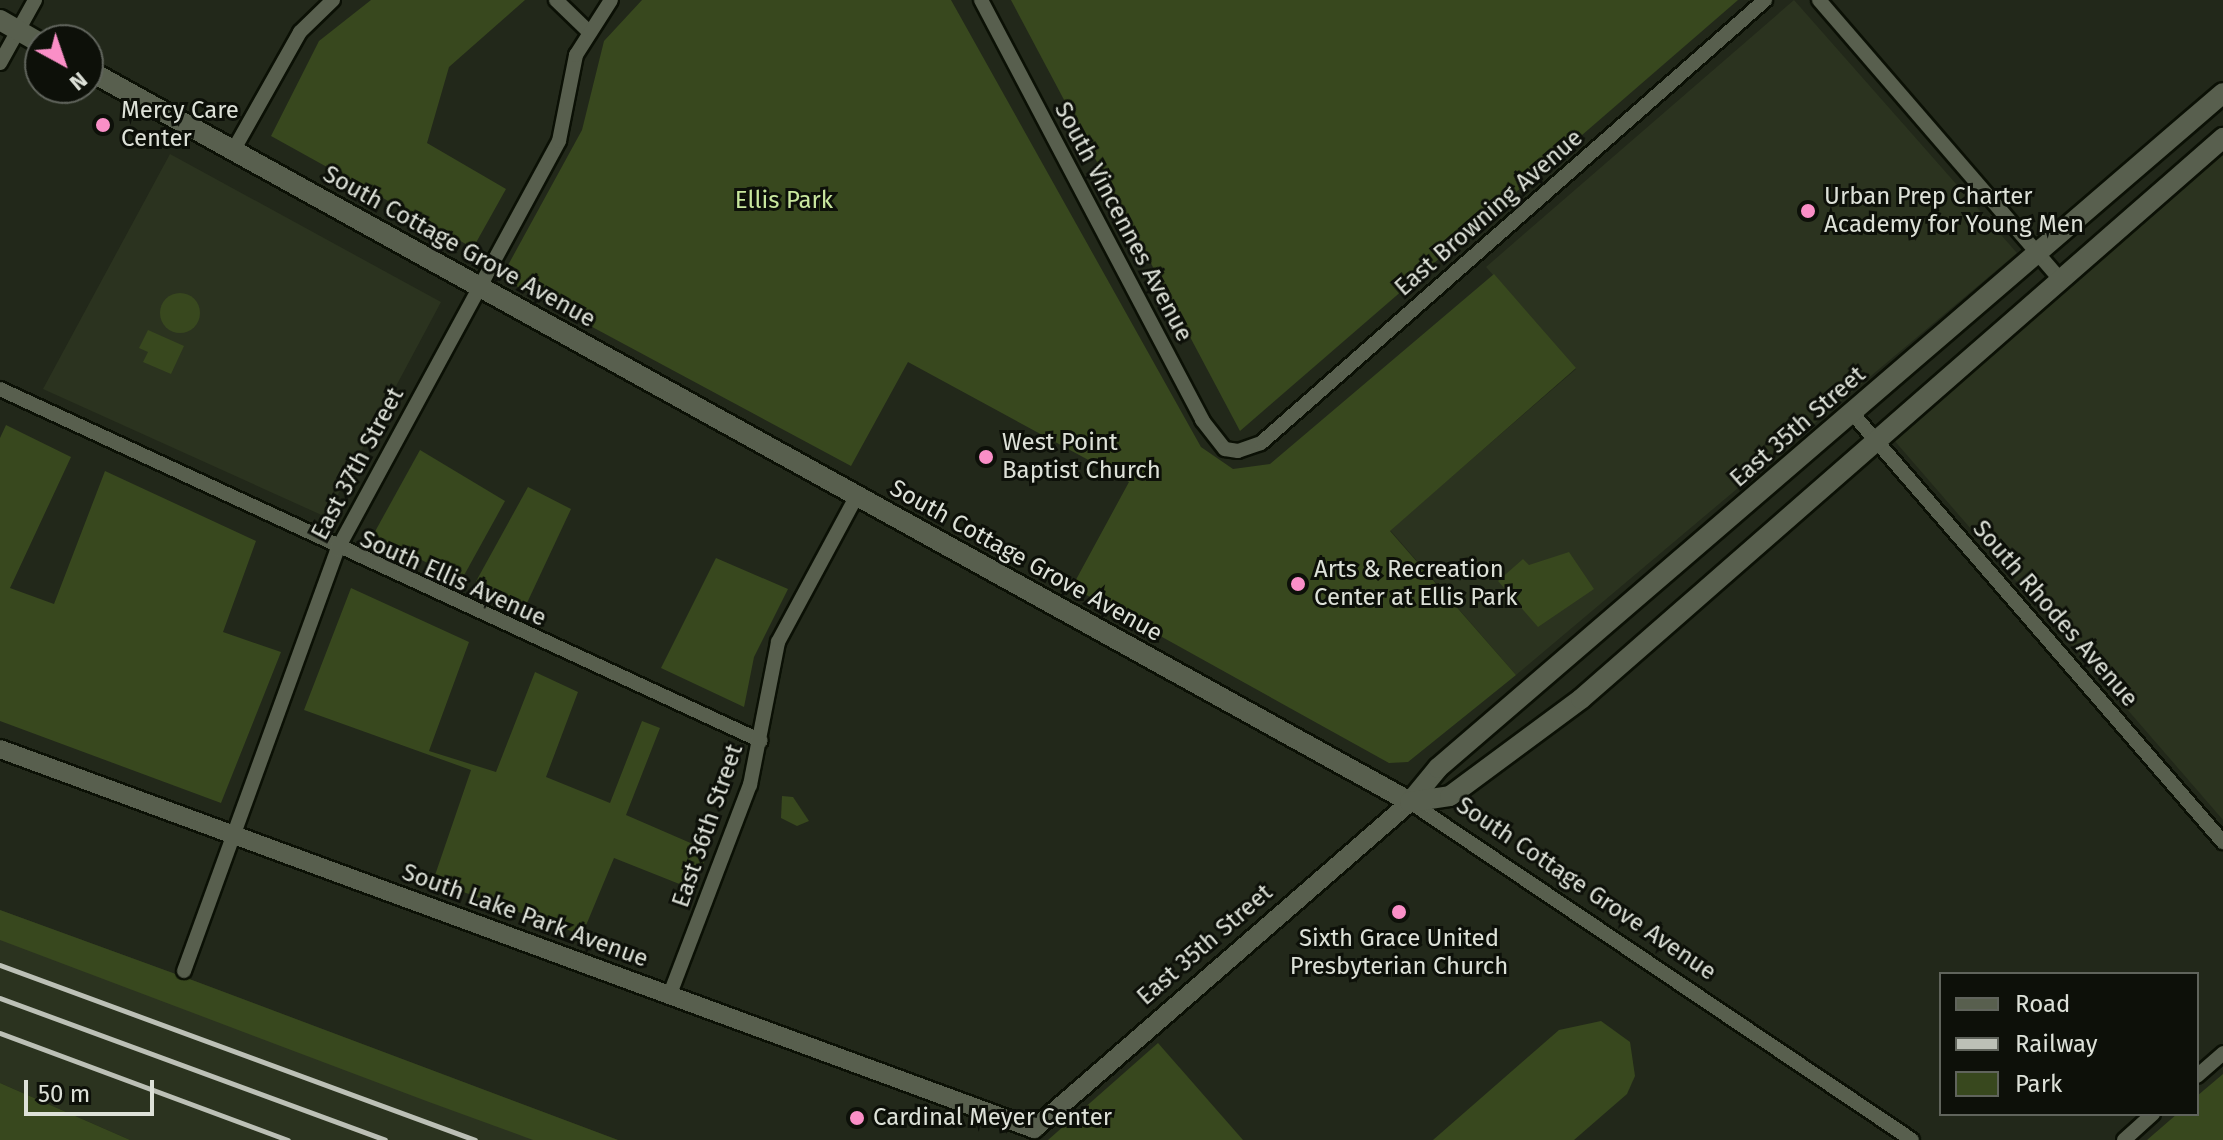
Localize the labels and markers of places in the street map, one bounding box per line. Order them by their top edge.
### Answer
place label: Mercy Care Center [121,97,239,153]
marker: Mercy Care Center [92,114,114,136]
place label: Urban Prep Charter Academy for Young Men [1824,183,2084,239]
marker: Urban Prep Charter Academy for Young Men [1799,202,1817,220]
place label: West Point Baptist Church [1002,429,1161,485]
marker: West Point Baptist Church [977,448,995,466]
place label: Arts & Recreation Center at Ellis Park [1314,556,1517,612]
marker: Arts & Recreation Center at Ellis Park [1289,575,1307,593]
marker: Sixth Grace United Presbyterian Church [1390,903,1408,921]
place label: Sixth Grace United Presbyterian Church [1290,925,1508,981]
place label: Cardinal Meyer Center [873,1104,1112,1132]
marker: Cardinal Meyer Center [848,1109,866,1127]

